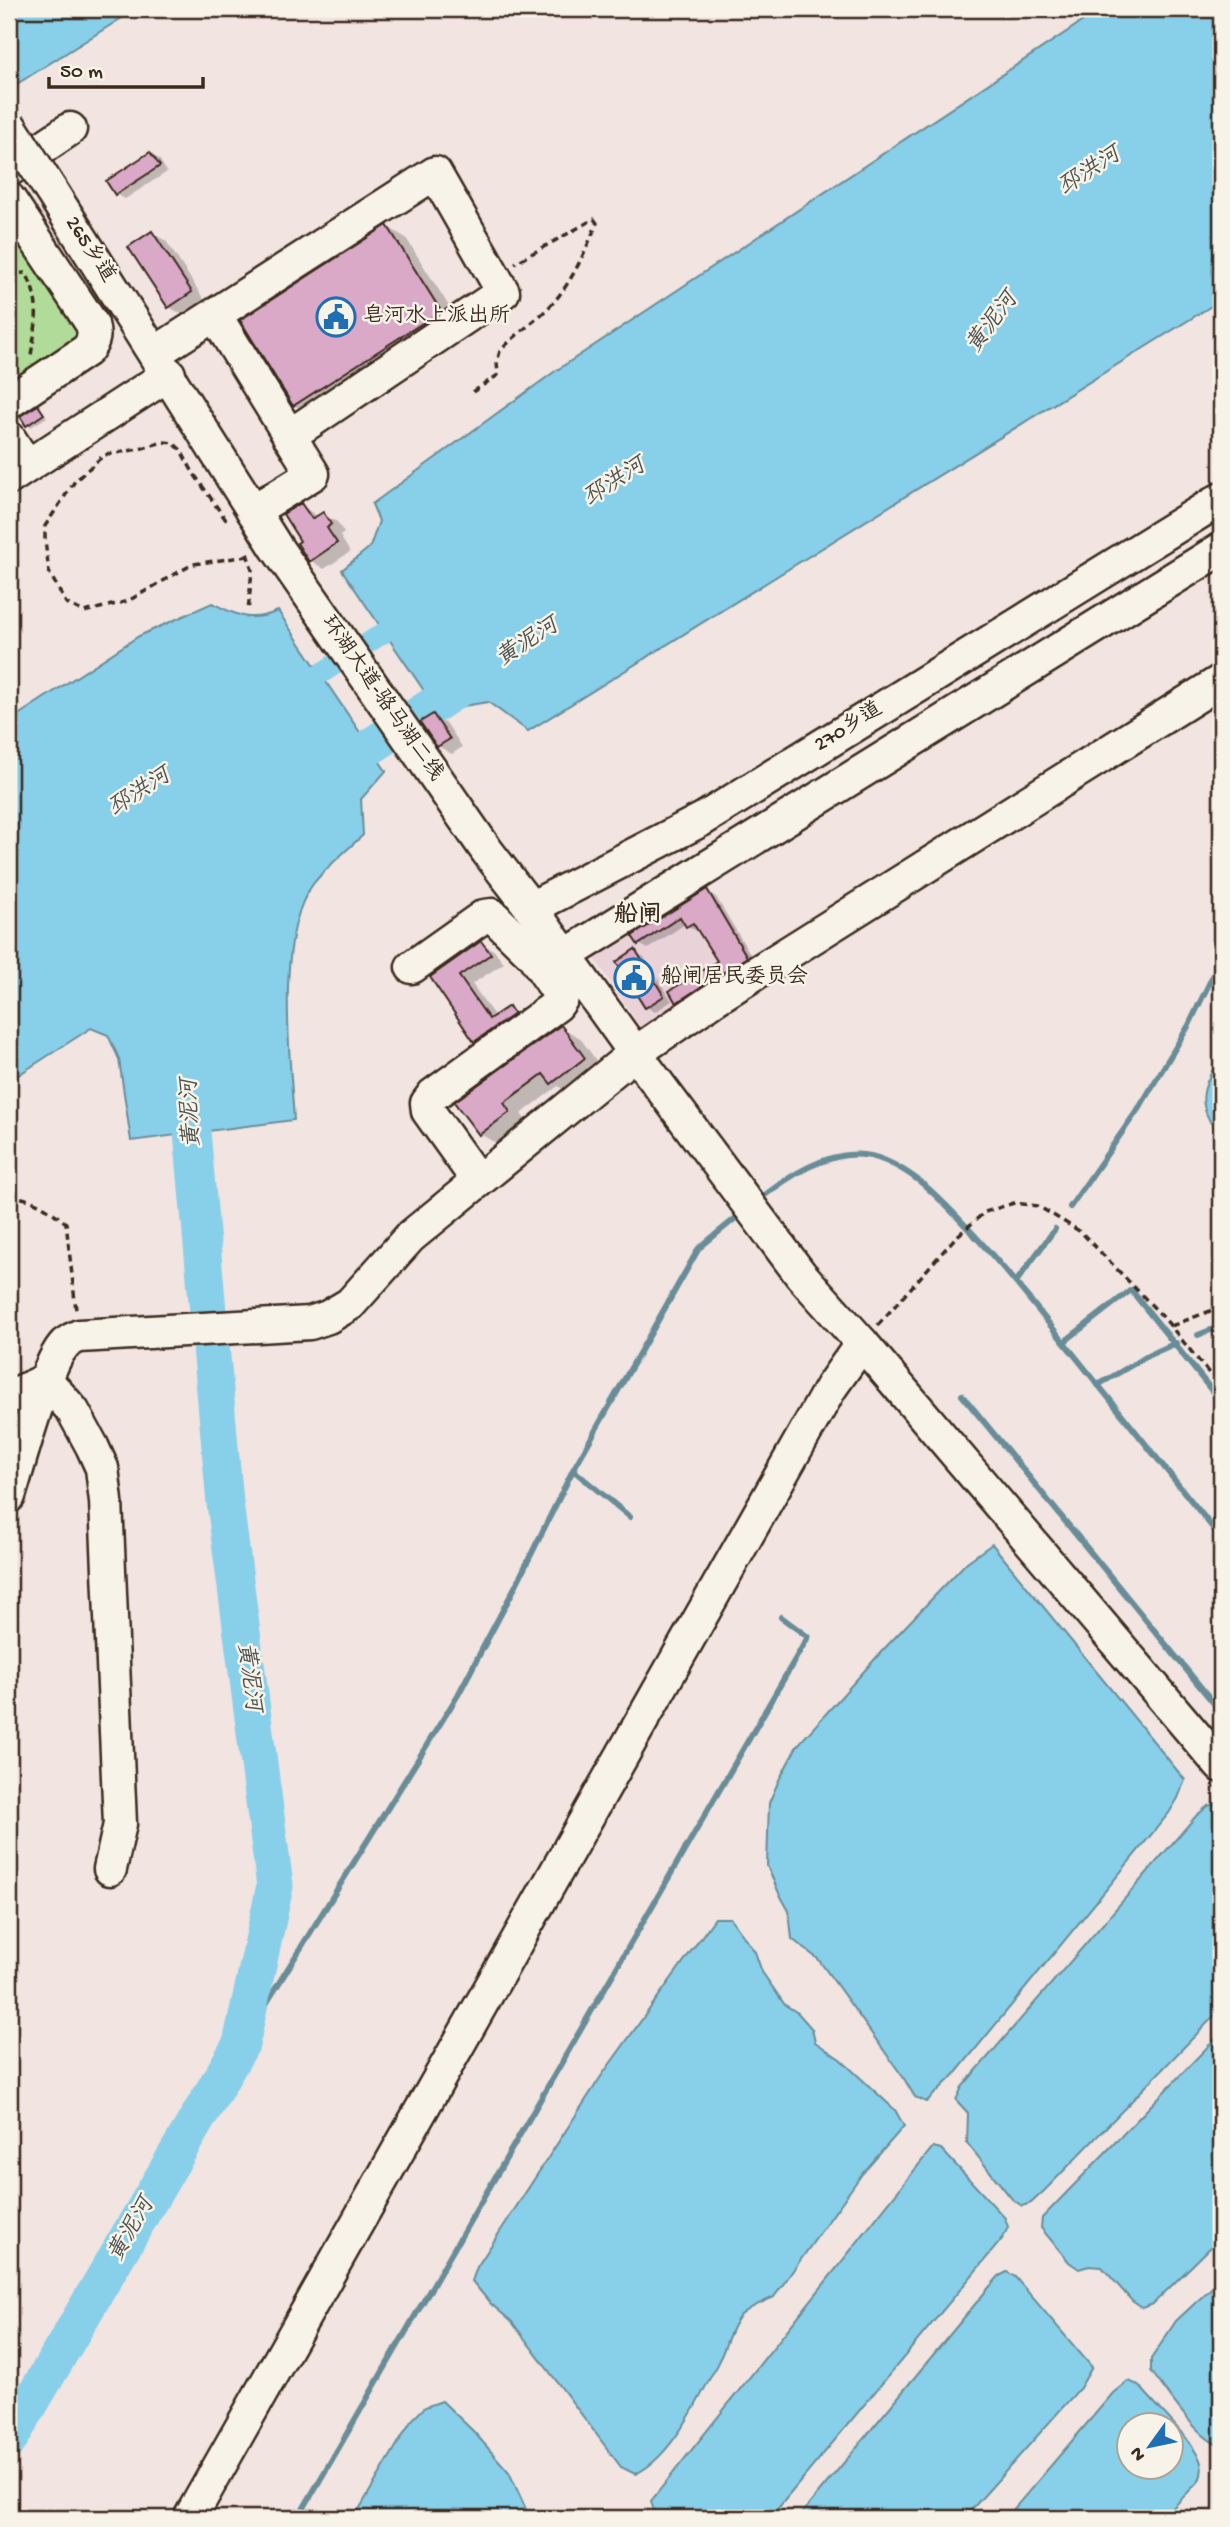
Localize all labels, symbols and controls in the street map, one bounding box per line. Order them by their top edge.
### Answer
scale bar [49,46,203,90]
text: 50 m [60,61,103,86]
water label: 邳洪河 [1053,139,1130,202]
street label: 265乡道 [58,211,121,288]
water label: 黄泥河 [961,284,1027,359]
public building icon: 皂河水上派出所 [315,296,357,338]
place label: 皂河水上派出所 [363,303,510,330]
water label: 邳洪河 [578,450,655,513]
water label: 黄泥河 [491,610,568,673]
street label: 环湖大道-骆马湖二线 [315,611,449,786]
street label: 270乡道 [809,696,887,759]
water label: 邳洪河 [103,760,180,823]
district label: 船闸 [614,901,662,931]
public building icon: 船闸居民委员会 [613,957,655,999]
place label: 船闸居民委员会 [661,964,808,991]
water label: 黄泥河 [176,1074,207,1148]
water label: 黄泥河 [230,1641,267,1717]
water label: 黄泥河 [102,2189,163,2267]
north arrow [1114,2412,1184,2482]
text: N [1126,2442,1152,2465]

